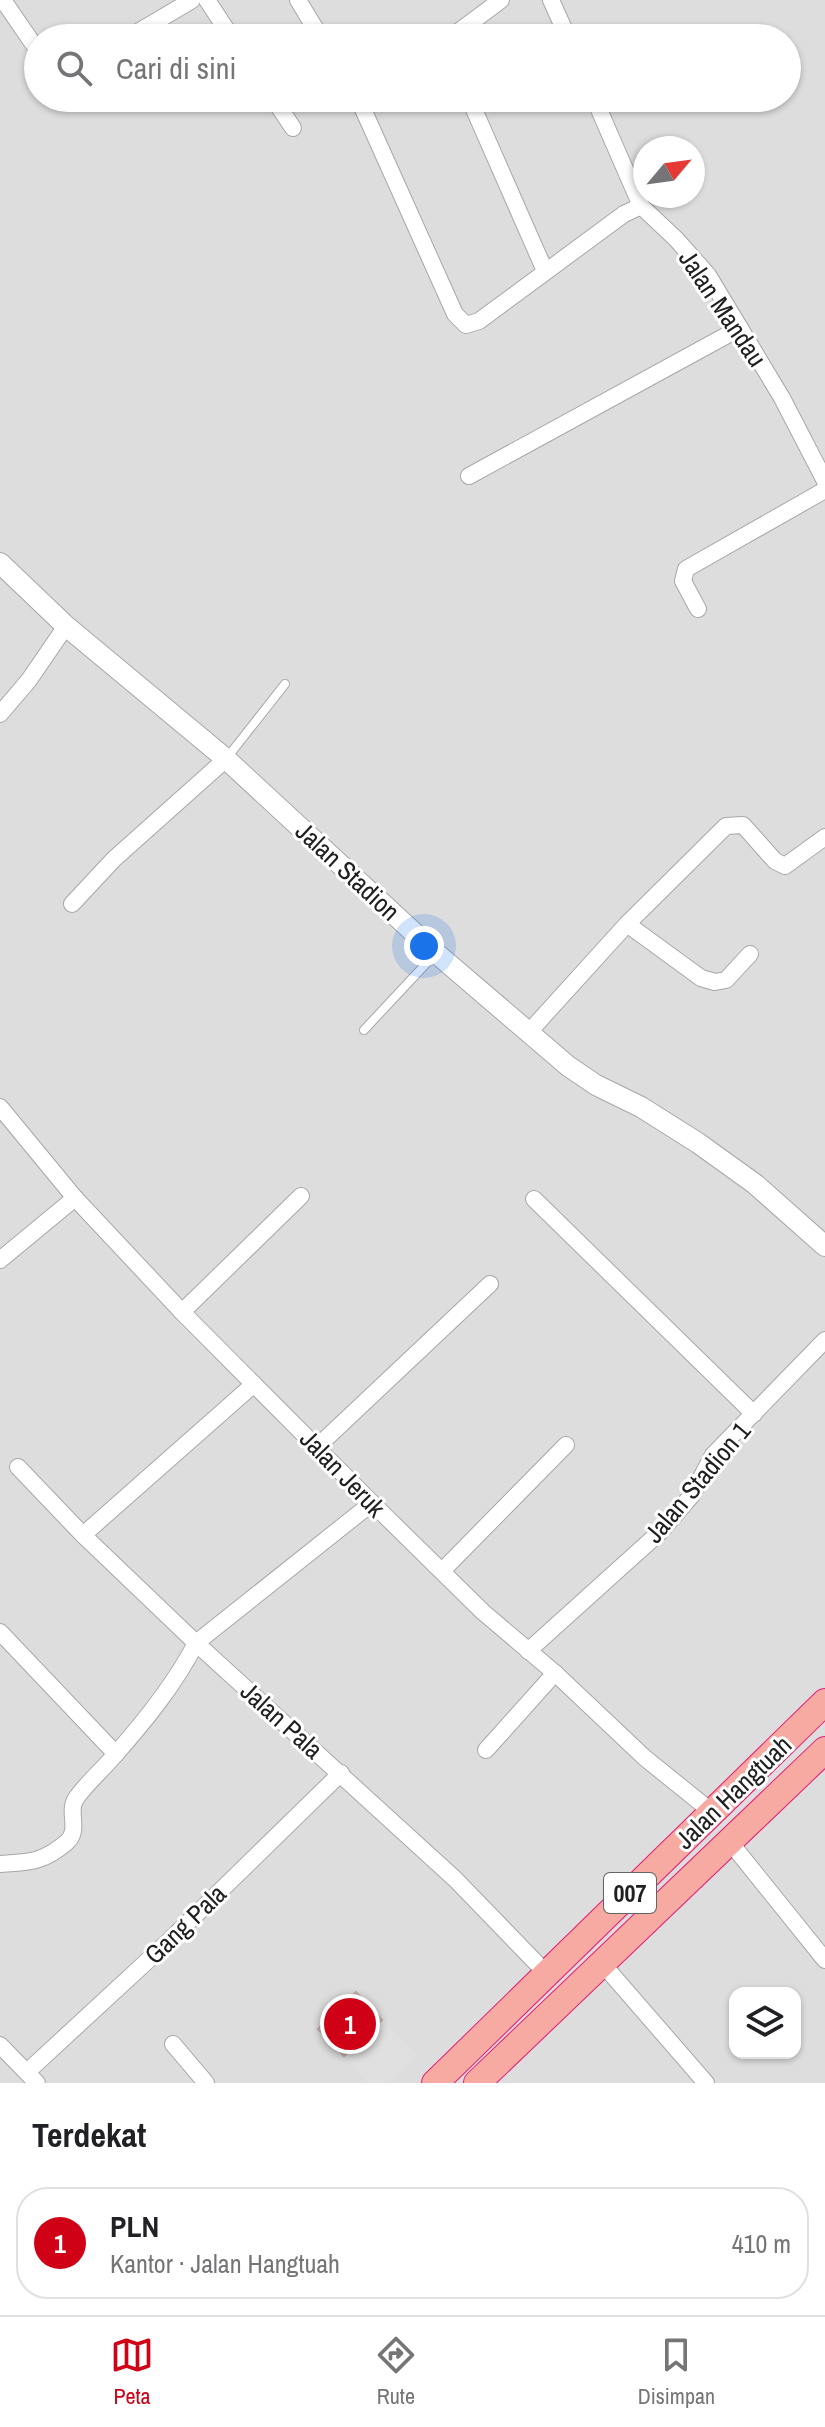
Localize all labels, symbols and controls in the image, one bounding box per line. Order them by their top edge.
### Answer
search box [24,24,801,112]
icon: search [52,46,96,90]
text: Cari di sini [116,48,236,88]
north arrow [633,136,705,208]
street label: Jalan Mandau [671,243,775,373]
street label: Jalan Stadion [288,814,408,928]
your location [404,926,444,966]
street label: Jalan Stadion 1 [636,1414,758,1550]
street label: Jalan Jeruk [293,1422,394,1525]
street label: Jalan Pala [233,1674,331,1766]
street label: Jalan Hangtuah [667,1728,799,1856]
road number: 007 [604,1873,656,1913]
street label: Gang Pala [137,1876,233,1972]
map controls [729,1987,801,2059]
button: layers [729,1987,801,2059]
pin: 1 [324,1994,376,2054]
text: Terdekat [32,2112,146,2158]
text: PLN [110,2206,159,2246]
text: 1 [54,2226,66,2261]
text: 410 m [732,2226,791,2261]
text: Kantor · Jalan Hangtuah [110,2246,340,2281]
tab: Peta [110,2333,154,2411]
tab: Rute [374,2333,418,2411]
tab: Disimpan [638,2333,715,2411]

